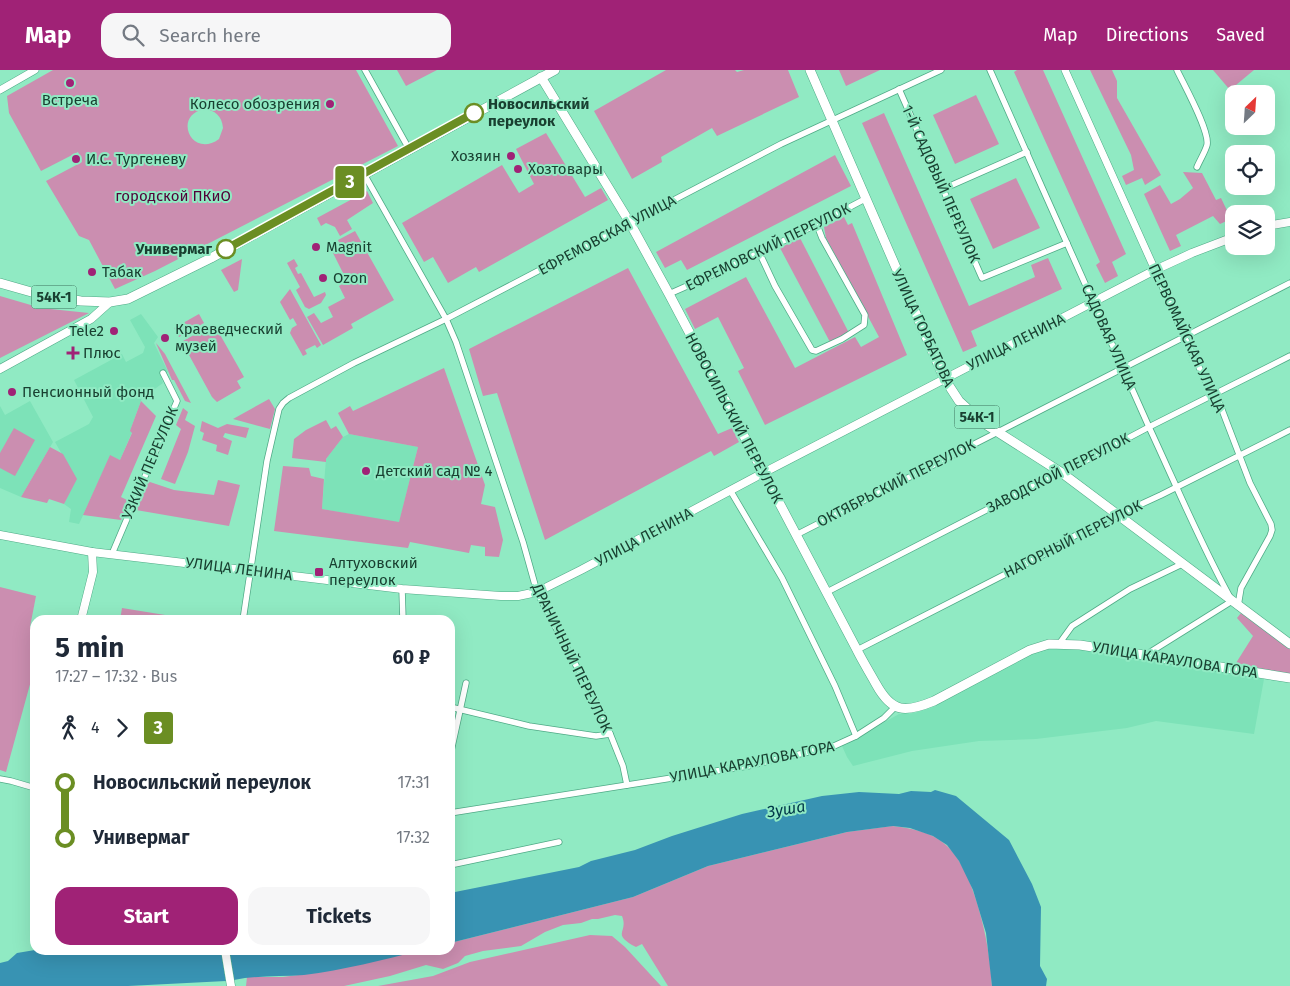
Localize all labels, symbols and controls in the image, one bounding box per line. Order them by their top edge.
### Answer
search box [101,13,451,58]
text: Map [25,21,71,49]
icon: search [119,21,147,49]
text: Search here [159,24,261,47]
text: Map [1043,24,1078,46]
text: Directions [1106,24,1188,46]
text: Saved [1216,24,1265,46]
marker: Встреча [64,77,76,89]
north arrow [1225,85,1275,135]
map controls [1225,85,1275,255]
place label: Встреча [42,91,98,109]
place label: Колесо обозрения [190,95,320,113]
place label: Новосильский переулок [488,95,589,130]
marker: Колесо обозрения [324,98,336,110]
street label: 1-Й САДОВЫЙ ПЕРЕУЛОК [898,102,984,266]
marker: Новосильский переулок [464,103,484,123]
button: locate [1225,145,1275,195]
place label: Хозяин [451,147,501,165]
place label: И.С. Тургеневу [86,150,187,168]
marker: Хозяин [505,150,517,162]
marker: И.С. Тургеневу [70,153,82,165]
place label: Хозтовары [528,160,603,178]
marker: Хозтовары [512,163,524,175]
line badge: 3 [334,166,366,198]
text: 3 [345,171,355,193]
park label: городской ПКиО [115,187,231,205]
street label: ЕФРЕМОВСКАЯ УЛИЦА [535,191,679,279]
street label: ЕФРЕМОВСКИЙ ПЕРЕУЛОК [683,199,854,295]
button: layers [1225,205,1275,255]
place label: Magnit [326,238,373,256]
marker: Универмаг [216,239,236,259]
place label: Универмаг [135,240,212,258]
marker: Magnit [310,241,322,253]
street label: ПЕРВОМАЙСКАЯ УЛИЦА [1145,261,1230,416]
place label: Табак [102,263,142,281]
marker: Табак [86,266,98,278]
street label: УЛИЦА ГОРБАТОВА [888,266,958,390]
place label: Ozon [333,269,367,287]
marker: Ozon [317,272,329,284]
street label: САДОВАЯ УЛИЦА [1078,281,1141,393]
road number: 54К-1 [32,286,76,308]
street label: УЛИЦА ЛЕНИНА [964,309,1068,374]
place label: Краеведческий музей [175,320,283,355]
place label: Tele2 [69,322,104,340]
marker: Tele2 [108,325,120,337]
street label: НОВОСИЛЬСКИЙ ПЕРЕУЛОК [681,330,787,507]
marker: Краеведческий музей [159,332,171,344]
place label: Плюс [83,344,121,362]
marker: Плюс [67,347,79,359]
place label: Пенсионный фонд [22,383,154,401]
marker: Пенсионный фонд [6,386,18,398]
street label: УЗКИЙ ПЕРЕУЛОК [118,404,182,522]
road number: 54К-1 [954,406,1000,428]
street label: ЗАВОДСКОЙ ПЕРЕУЛОК [983,429,1133,517]
street label: ОКТЯБРЬСКИЙ ПЕРЕУЛОК [814,435,978,531]
place label: Детский сад № 4 [375,462,493,480]
marker: Детский сад № 4 [360,465,372,477]
street label: НАГОРНЫЙ ПЕРЕУЛОК [1001,496,1145,582]
street label: УЛИЦА ЛЕНИНА [592,504,696,570]
street label: УЛИЦА ЛЕНИНА [185,554,294,585]
place label: Алтуховский переулок [329,554,418,589]
marker: Алтуховский переулок [313,566,325,578]
street label: ДРАНИЧНЫЙ ПЕРЕУЛОК [528,580,616,736]
text: 5 min [55,631,124,664]
street label: УЛИЦА КАРАУЛОВА ГОРА [1091,638,1259,682]
text: 60 ₽ [392,646,430,669]
text: 17:27 – 17:32 · Bus [55,667,177,686]
icon: walk [55,714,83,742]
icon: forward [108,714,136,742]
text: 3 [154,717,163,739]
text: 4 [91,718,100,737]
street label: УЛИЦА КАРАУЛОВА ГОРА [668,737,836,787]
text: Новосильский переулок [93,771,311,794]
text: 17:31 [397,773,430,792]
water label: Зуша [764,797,807,822]
text: Универмаг [93,826,189,849]
text: 17:32 [396,828,430,847]
button: Start [55,887,238,945]
button: Tickets [248,887,430,945]

